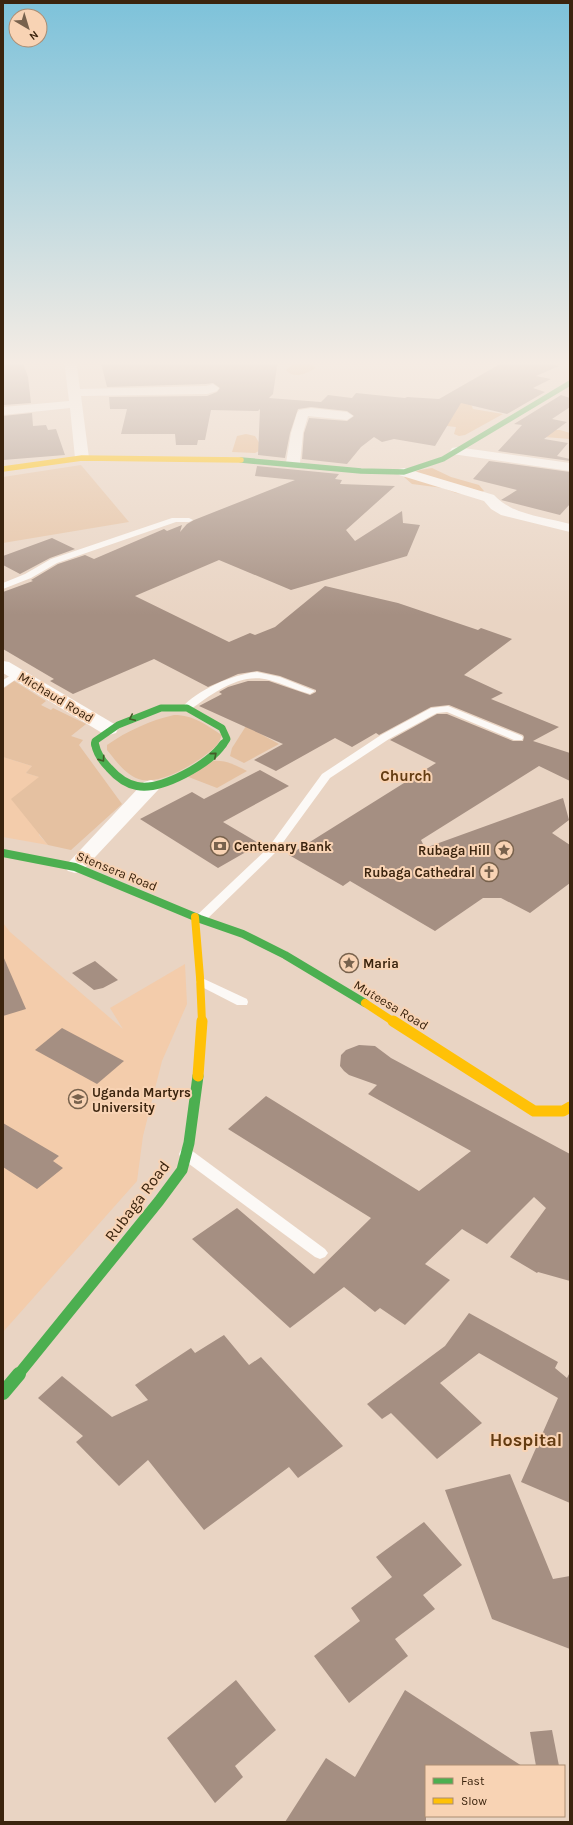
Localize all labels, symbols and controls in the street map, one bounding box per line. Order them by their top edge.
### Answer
north arrow [8,8,48,48]
text: N [27,28,41,43]
street label: Michaud Road [16,669,96,725]
one-way arrow [129,713,137,721]
one-way arrow [209,753,216,760]
one-way arrow [97,755,104,762]
district label: Church [380,767,432,785]
bank icon: Centenary Bank [209,835,231,857]
place label: Centenary Bank [234,839,332,854]
place icon: Rubaga Hill [493,839,515,861]
place label: Rubaga Hill [418,843,490,858]
street label: Stensera Road [74,848,160,894]
church icon: Rubaga Cathedral [478,861,500,883]
place label: Rubaga Cathedral [364,865,475,880]
place icon: Maria [338,952,360,974]
place label: Maria [363,956,399,971]
street label: Muteesa Road [351,977,431,1033]
place label: Uganda Martyrs University [92,1085,191,1115]
school or university icon: Uganda Martyrs University [67,1088,89,1110]
street label: Rubaga Road [100,1157,174,1245]
district label: Hospital [490,1429,562,1451]
legend [425,1765,565,1817]
text: Fast [461,1774,485,1788]
text: Slow [461,1794,487,1808]

